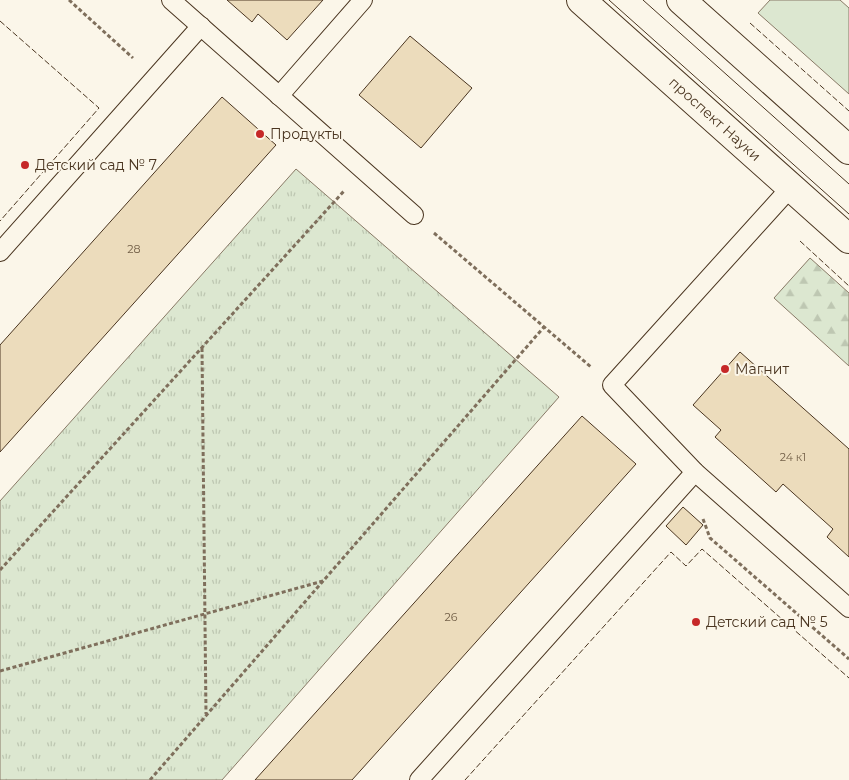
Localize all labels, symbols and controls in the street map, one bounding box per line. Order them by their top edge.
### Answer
street label: проспект Науки [665,73,765,165]
place label: Продукты [270,125,343,143]
marker: Продукты [254,128,266,140]
place label: Детский сад № 7 [35,156,157,174]
marker: Детский сад № 7 [19,159,31,171]
house number: 28 [127,242,141,256]
place label: Магнит [735,360,789,378]
marker: Магнит [719,363,731,375]
house number: 24 к1 [780,450,806,464]
house number: 26 [445,610,458,624]
place label: Детский сад № 5 [706,613,828,631]
marker: Детский сад № 5 [690,616,702,628]

